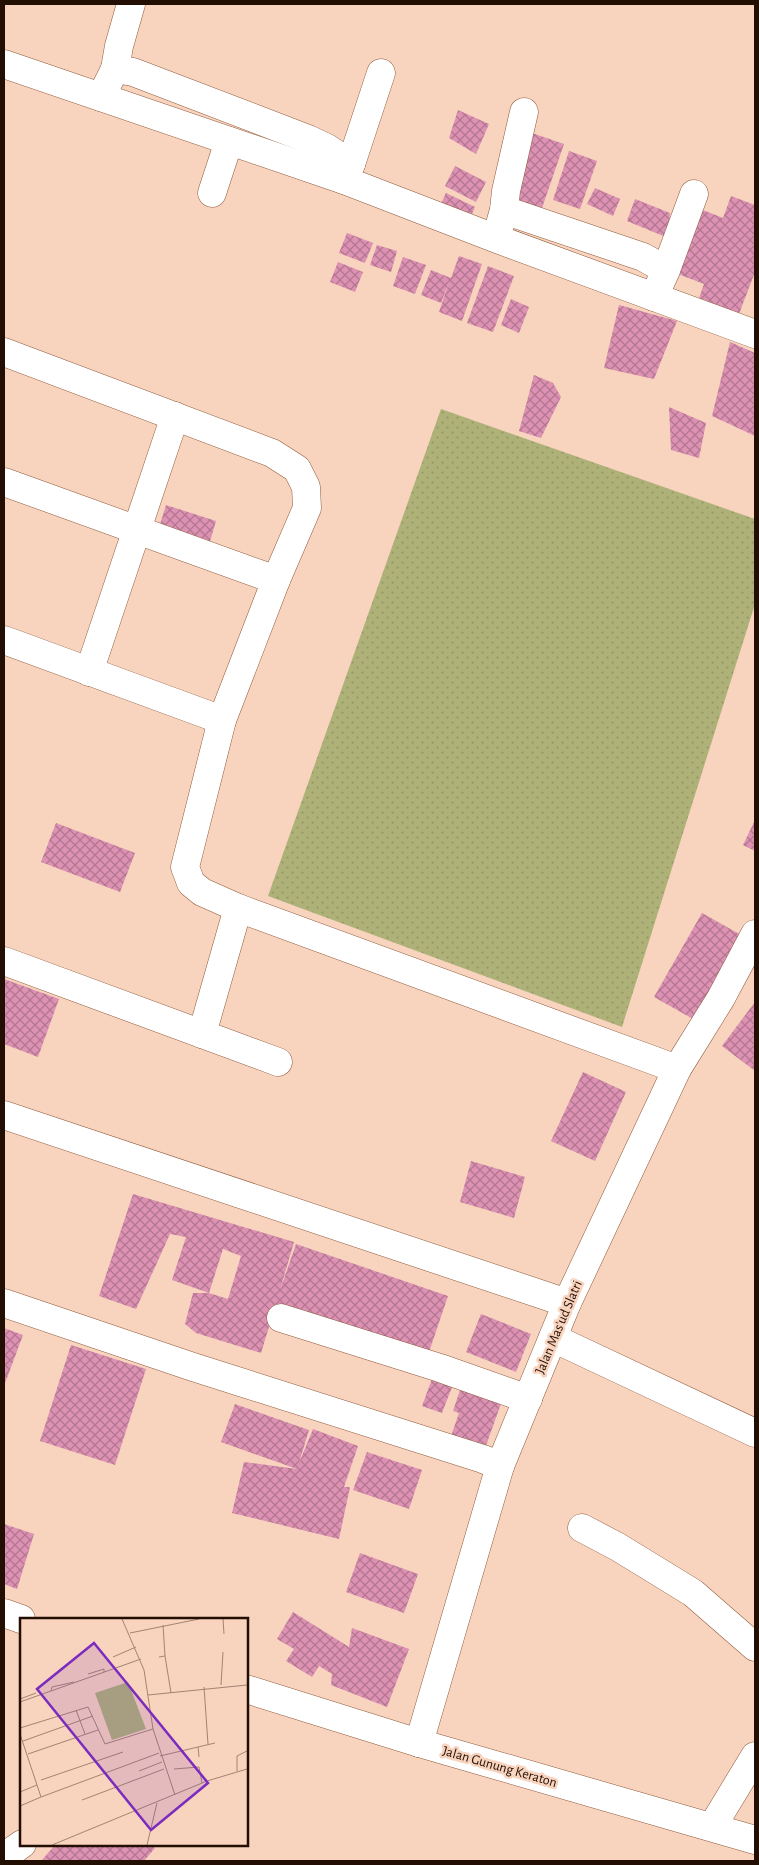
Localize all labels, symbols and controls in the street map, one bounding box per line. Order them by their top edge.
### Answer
street label: Jalan Mas'ud Slatri [533,1279,585,1376]
inset map [20,1618,248,1845]
street label: Jalan Gunung Keraton [441,1744,559,1790]

